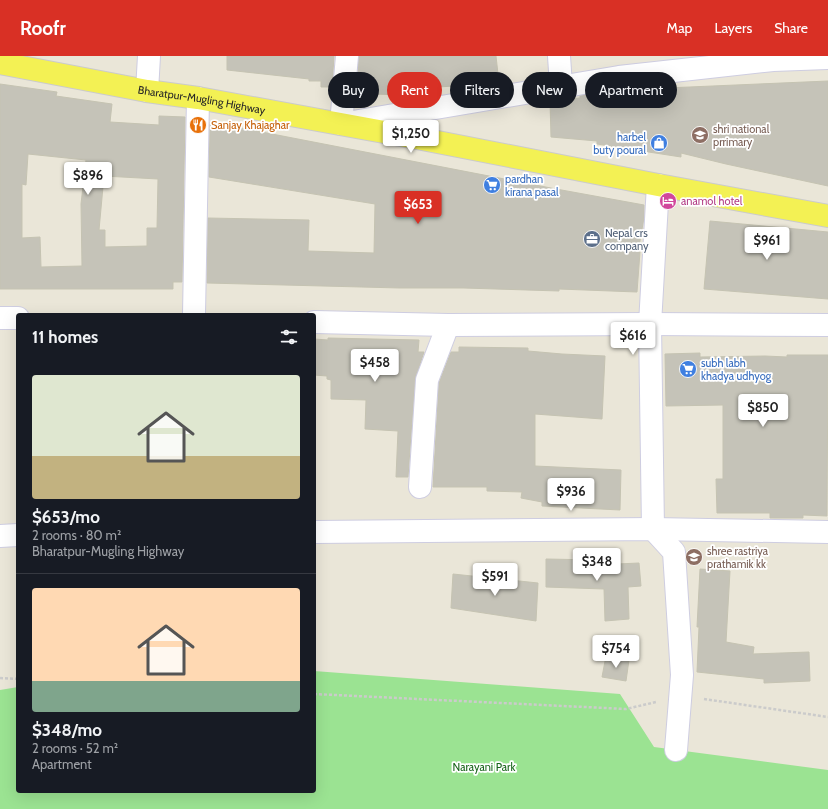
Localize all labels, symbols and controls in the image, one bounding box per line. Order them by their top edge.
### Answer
text: Roofr [20,17,66,40]
text: Map [667,19,692,37]
text: Layers [714,19,752,37]
text: Share [774,19,808,37]
chip: Buy [328,72,379,108]
chip: Rent [387,72,442,108]
chip: Filters [450,72,514,108]
chip: New [522,72,577,108]
chip: Apartment [585,72,677,108]
street label: Bharatpur-Mugling Highway [137,82,267,117]
restaurant icon: Sanjay Khajaghar [188,115,208,135]
place label: Sanjay Khajaghar [211,118,290,132]
pin: $1,250 [378,120,444,154]
place label: shri national prrimary [713,122,770,149]
text: $1,250 [392,125,430,141]
school or university icon: shri national prrimary [690,125,710,145]
place label: harbel buty poural [593,130,646,157]
shop icon: harbel buty poural [649,133,669,153]
pin: $896 [64,162,112,196]
text: $896 [73,167,103,183]
place label: pardhan kirana pasal [505,172,559,199]
supermarket icon: pardhan kirana pasal [482,175,502,195]
pin: $653 [394,191,442,225]
hotel icon: anamol hotel [658,191,678,211]
place label: anamol hotel [681,194,743,208]
text: $653 [404,196,432,212]
place label: Nepal crs company [605,226,649,253]
pin: $961 [743,227,791,261]
office icon: Nepal crs company [582,229,602,249]
text: $961 [754,232,780,248]
pin: $616 [609,322,657,356]
icon: filters [278,326,300,348]
text: 11 homes [32,327,98,347]
text: $616 [620,327,646,343]
pin: $458 [351,349,399,383]
text: $458 [360,354,390,370]
place label: subh labh khadya udhyog [701,356,772,383]
supermarket icon: subh labh khadya udhyog [678,359,698,379]
pin: $850 [739,394,787,428]
text: $850 [747,399,779,415]
icon: home [130,401,202,473]
pin: $936 [547,478,595,512]
text: $936 [556,483,586,499]
text: $653/mo [32,507,100,527]
text: 2 rooms · 80 m² [32,527,121,543]
text: Bharatpur-Mugling Highway [32,543,184,559]
place label: shree rastriya prathamik kk [707,544,769,571]
school or university icon: shree rastriya prathamik kk [684,547,704,567]
pin: $348 [573,548,621,582]
text: $348 [582,553,612,569]
pin: $591 [471,563,519,597]
text: $591 [482,568,508,584]
icon: home [130,614,202,686]
pin: $754 [592,635,640,669]
text: $754 [601,640,631,656]
text: $348/mo [32,720,102,740]
text: 2 rooms · 52 m² [32,740,118,756]
text: Apartment [32,756,92,772]
park label: Narayani Park [453,760,516,774]

